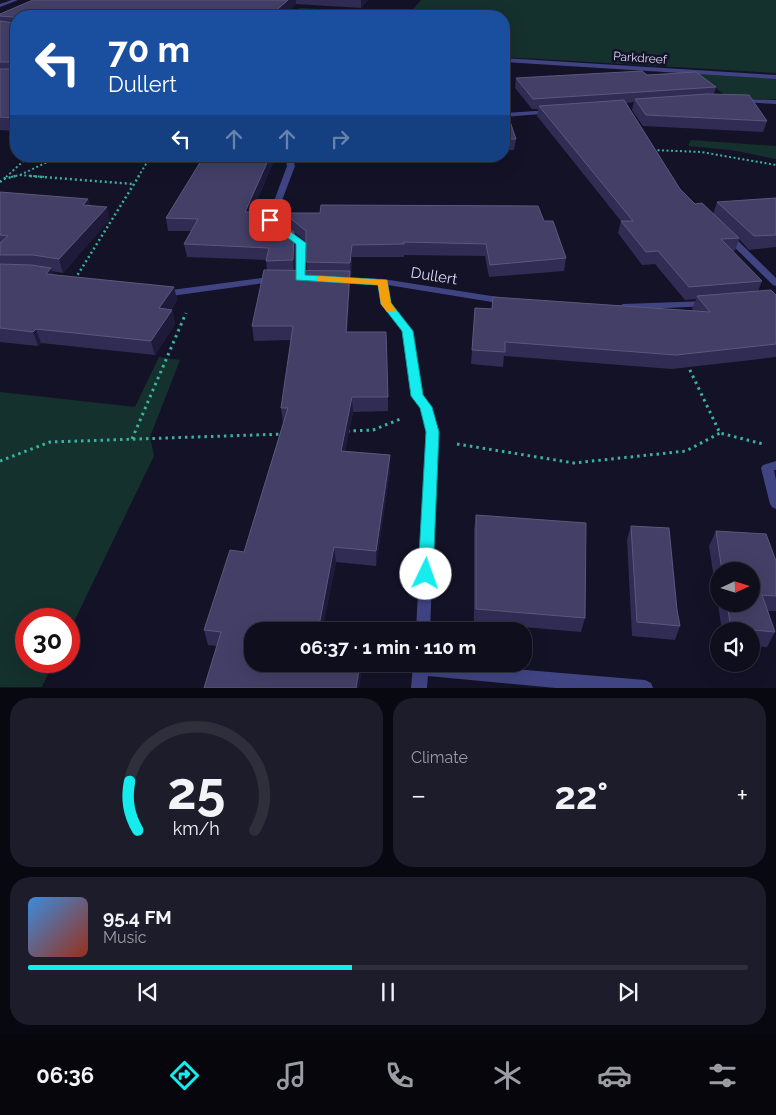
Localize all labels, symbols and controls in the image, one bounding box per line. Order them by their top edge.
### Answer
text: 70 m [108,29,190,70]
icon: left [25,30,90,95]
street label: Parkdreef [613,49,668,67]
text: Dullert [108,71,177,97]
icon: left [167,125,195,153]
icon: ahead [220,125,248,153]
icon: ahead [273,125,301,153]
icon: right [326,125,354,153]
pin [249,199,291,241]
icon: arrive [256,206,284,234]
street label: Dullert [409,263,459,289]
position arrow [399,547,451,599]
north arrow [710,562,760,612]
map controls [710,562,760,672]
speed limit sign: 30 [15,608,80,673]
button: sound [710,622,760,672]
text: 06:37 · 1 min · 110 m [300,636,476,658]
text: Climate [411,748,468,767]
text: 25 [167,760,226,821]
text: 22° [555,773,608,818]
text: − [411,779,426,812]
text: + [736,779,748,812]
text: km/h [173,818,220,839]
text: 95.4 FM [103,906,172,928]
text: Music [103,928,147,947]
icon: previous [134,978,162,1006]
icon: pause [374,978,402,1006]
icon: next [614,978,642,1006]
icon: directions [167,1058,202,1093]
icon: music [274,1058,309,1093]
icon: phone [382,1058,417,1093]
icon: climate [490,1058,525,1093]
icon: car [597,1058,632,1093]
icon: filters [705,1058,740,1093]
text: 06:36 [36,1062,94,1088]

